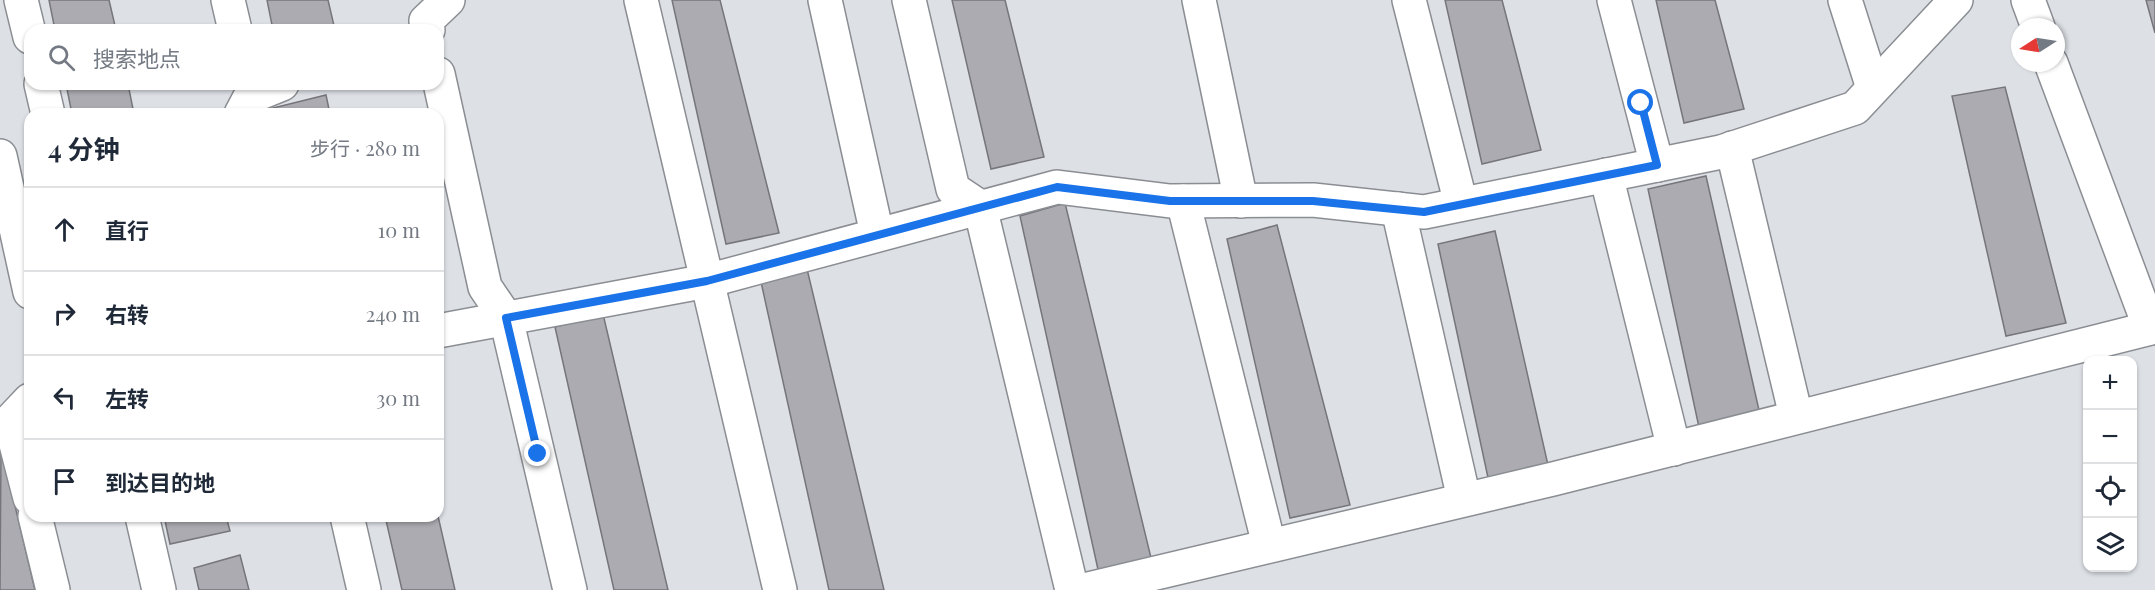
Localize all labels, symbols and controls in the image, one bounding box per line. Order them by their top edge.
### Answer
north arrow [2011,18,2065,72]
search box [24,24,444,90]
icon: search [45,41,78,74]
text: 搜索地点 [93,43,181,73]
route start [1627,89,1653,115]
text: 4 分钟 [48,131,120,166]
text: 步行 · 280 m [310,134,420,161]
icon: ahead [48,213,81,246]
text: 直行 [105,215,149,245]
text: 10 m [378,216,420,243]
icon: right [48,297,81,330]
text: 右转 [105,299,149,329]
text: 240 m [366,300,420,327]
map controls [2083,356,2137,572]
button: + [2083,356,2137,410]
icon: left [48,381,81,414]
text: 左转 [105,383,149,413]
text: 30 m [376,384,420,411]
button: − [2083,410,2137,464]
route end [524,440,550,466]
button: locate [2083,464,2137,518]
icon: arrive [48,465,81,498]
text: 到达目的地 [105,467,215,497]
button: layers [2083,518,2137,572]

